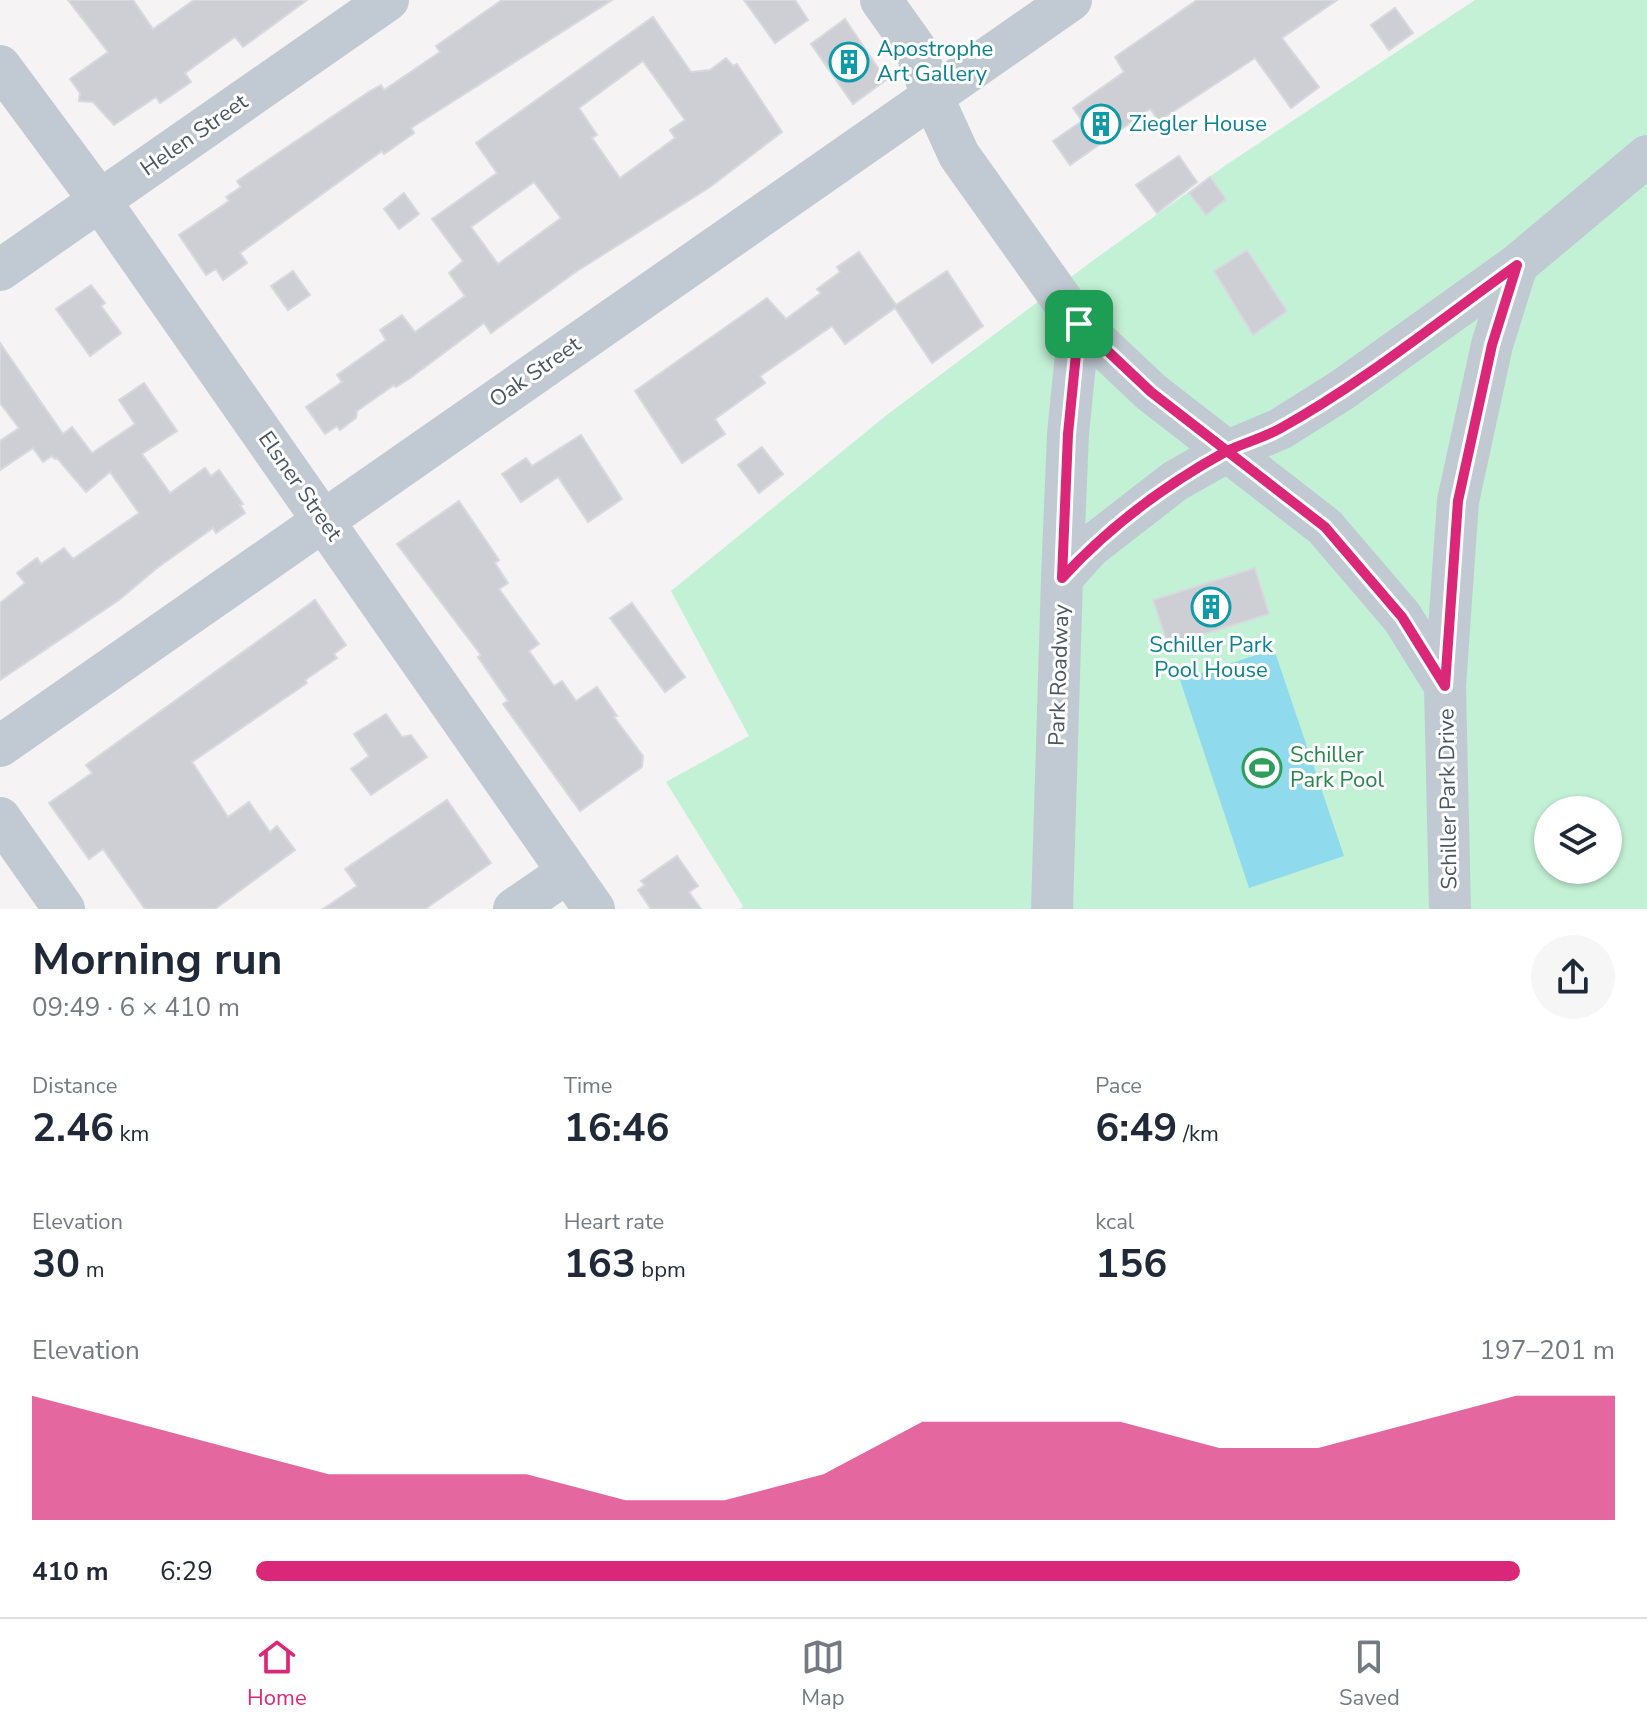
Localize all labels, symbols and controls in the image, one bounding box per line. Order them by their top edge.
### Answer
place label: Apostrophe Art Gallery [877,34,993,89]
building icon: Apostrophe Art Gallery [828,41,870,83]
street label: Helen Street [134,87,254,183]
building icon: Ziegler House [1080,103,1122,145]
place label: Ziegler House [1129,109,1267,139]
pin [1045,290,1113,358]
icon: arrive [1057,302,1101,346]
street label: Oak Street [483,329,587,414]
street label: Elsner Street [251,425,349,547]
building icon: Schiller Park Pool House [1190,586,1232,628]
street label: Park Roadway [1042,603,1076,746]
place label: Schiller Park Pool House [1149,630,1274,685]
street label: Schiller Park Drive [1431,708,1465,890]
place label: Schiller Park Pool [1290,740,1384,795]
sports icon: Schiller Park Pool [1241,747,1283,789]
map controls [1534,796,1622,884]
button: layers [1534,796,1622,884]
text: Morning run [32,930,282,990]
button: share [1531,935,1615,1019]
text: 09:49 · 6 × 410 m [32,990,240,1025]
text: Distance [32,1071,117,1101]
text: Time [564,1071,613,1101]
text: Pace [1095,1071,1142,1101]
text: 2.46 [32,1101,114,1155]
text: 16:46 [564,1101,670,1155]
text: 6:49 [1095,1101,1177,1155]
text: km [114,1119,149,1149]
text: /km [1177,1119,1219,1149]
text: Elevation [32,1207,123,1237]
text: Heart rate [564,1207,664,1237]
text: kcal [1095,1207,1134,1237]
text: 30 [32,1237,80,1291]
text: 163 [564,1237,636,1291]
text: 156 [1095,1237,1167,1291]
text: m [80,1255,105,1285]
text: bpm [636,1255,686,1285]
text: Elevation [32,1333,140,1368]
text: 197–201 m [1479,1333,1615,1368]
text: 410 m [32,1554,109,1589]
text: 6:29 [160,1554,213,1589]
tab: Home [247,1635,307,1713]
tab: Map [801,1635,845,1713]
tab: Saved [1339,1635,1400,1713]

